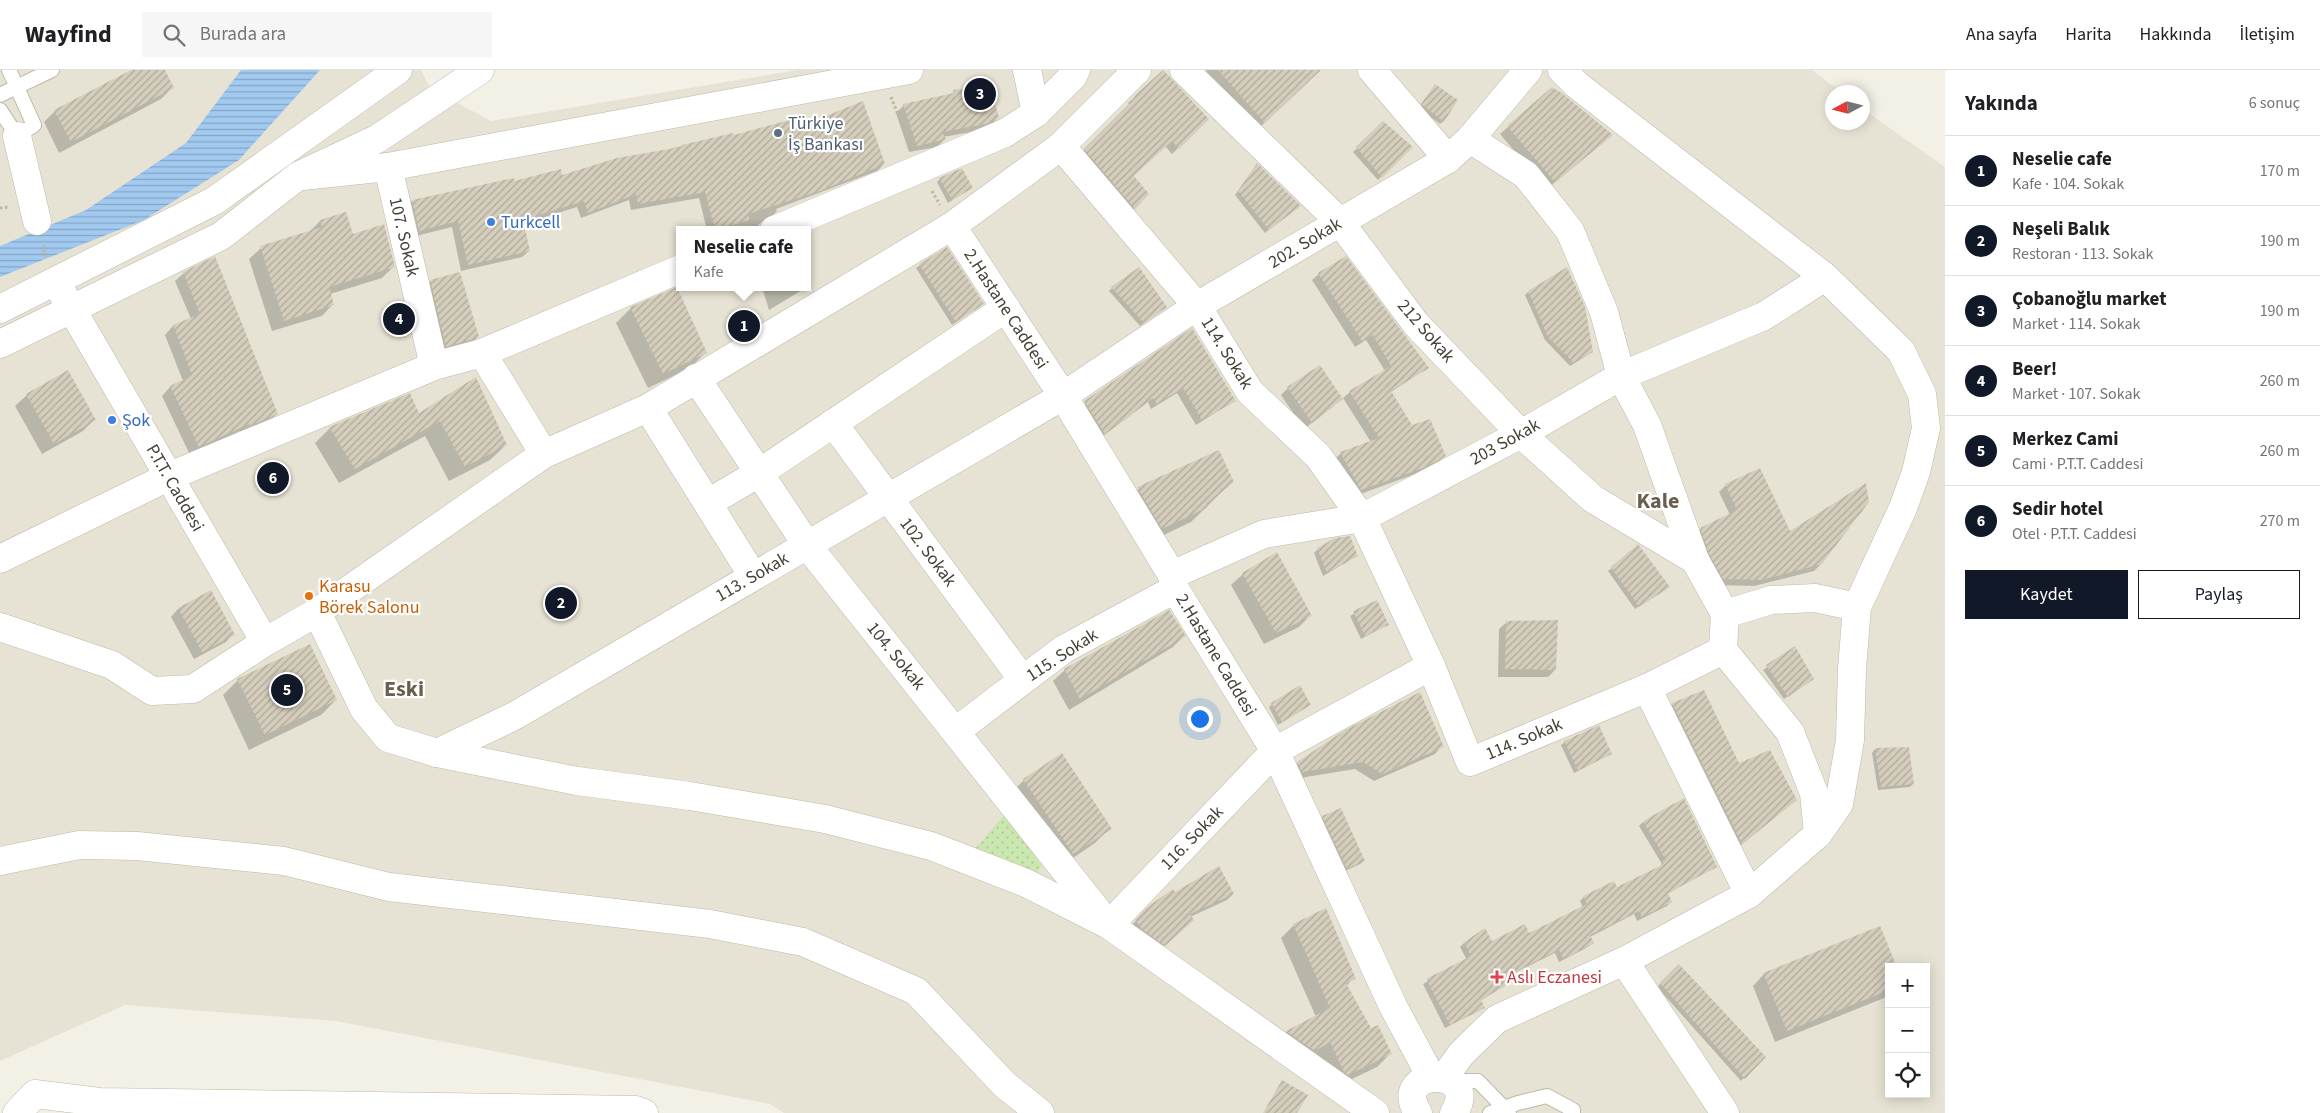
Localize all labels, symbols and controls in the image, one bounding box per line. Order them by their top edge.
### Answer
search box [142,12,492,57]
text: Wayfind [25,17,112,52]
icon: search [160,21,188,49]
text: Burada ara [200,21,286,48]
text: Ana sayfa [1966,22,2037,47]
text: Harita [2065,22,2112,47]
text: Hakkında [2140,22,2212,47]
text: İletişim [2240,22,2295,47]
pin: 3 [964,75,996,113]
north arrow [1825,85,1870,130]
text: Yakında [1965,88,2038,118]
text: 6 sonuç [2249,92,2300,114]
place label: Türkiye İş Bankası [788,111,863,157]
marker: Türkiye İş Bankası [772,127,784,139]
text: Neselie cafe [2012,146,2112,173]
text: 1 [1977,160,1985,182]
text: 170 m [2260,160,2300,182]
text: Kafe · 104. Sokak [2012,173,2124,195]
street label: 107. Sokak [383,195,425,279]
place label: Turkcell [501,210,560,235]
street label: 202. Sokak [1264,211,1346,275]
marker: Turkcell [485,216,497,228]
text: Neşeli Balık [2012,216,2110,243]
popup [676,226,811,291]
text: 2 [1977,230,1985,252]
text: 190 m [2260,230,2300,252]
text: Neselie cafe [694,234,793,261]
text: Restoran · 113. Sokak [2012,243,2154,265]
street label: 2.Hastane Caddesi [958,244,1054,374]
text: Kafe [694,261,723,283]
text: Çobanoğlu market [2012,286,2167,313]
street label: 212 Sokak [1391,294,1461,368]
pin: 4 [383,300,415,338]
text: 3 [1977,300,1985,322]
text: 190 m [2260,300,2300,322]
pin: 1 [728,307,760,345]
street label: 114. Sokak [1195,312,1259,394]
text: Market · 114. Sokak [2012,313,2140,335]
text: Beer! [2012,356,2057,383]
text: 4 [1977,370,1985,392]
text: 260 m [2260,370,2300,392]
text: Market · 107. Sokak [2012,383,2140,405]
place label: Şok [122,408,150,433]
street label: 203 Sokak [1465,412,1545,471]
marker: Şok [106,414,118,426]
text: Merkez Cami [2012,426,2119,453]
street label: P.T.T. Caddesi [140,440,210,536]
text: 5 [1977,440,1985,462]
text: 260 m [2260,440,2300,462]
text: Cami · P.T.T. Caddesi [2012,453,2143,475]
pin: 6 [257,459,289,497]
district label: Kale [1637,485,1679,517]
text: Sedir hotel [2012,496,2103,523]
text: 6 [1977,510,1985,532]
text: 270 m [2260,510,2300,532]
street label: 102. Sokak [894,512,962,592]
text: Otel · P.T.T. Caddesi [2012,523,2137,545]
street label: 113. Sokak [711,546,793,608]
button: Kaydet [1965,570,2128,619]
button: Paylaş [2138,570,2300,619]
place label: Karasu Börek Salonu [319,574,420,620]
pin: 2 [545,584,577,622]
street label: 2.Hastane Caddesi [1170,589,1262,721]
marker: Karasu Börek Salonu [303,590,315,602]
street label: 104. Sokak [861,617,931,695]
street label: 115. Sokak [1021,622,1103,688]
pin: 5 [271,671,303,709]
district label: Eski [384,673,424,705]
your location [1187,706,1213,732]
street label: 114. Sokak [1482,712,1566,766]
street label: 116. Sokak [1155,800,1229,876]
map controls [1885,963,1930,1098]
button: + [1885,963,1930,1008]
place label: Aslı Eczanesi [1507,965,1602,990]
marker: Aslı Eczanesi [1491,971,1503,983]
button: − [1885,1008,1930,1053]
button: locate [1885,1053,1930,1098]

